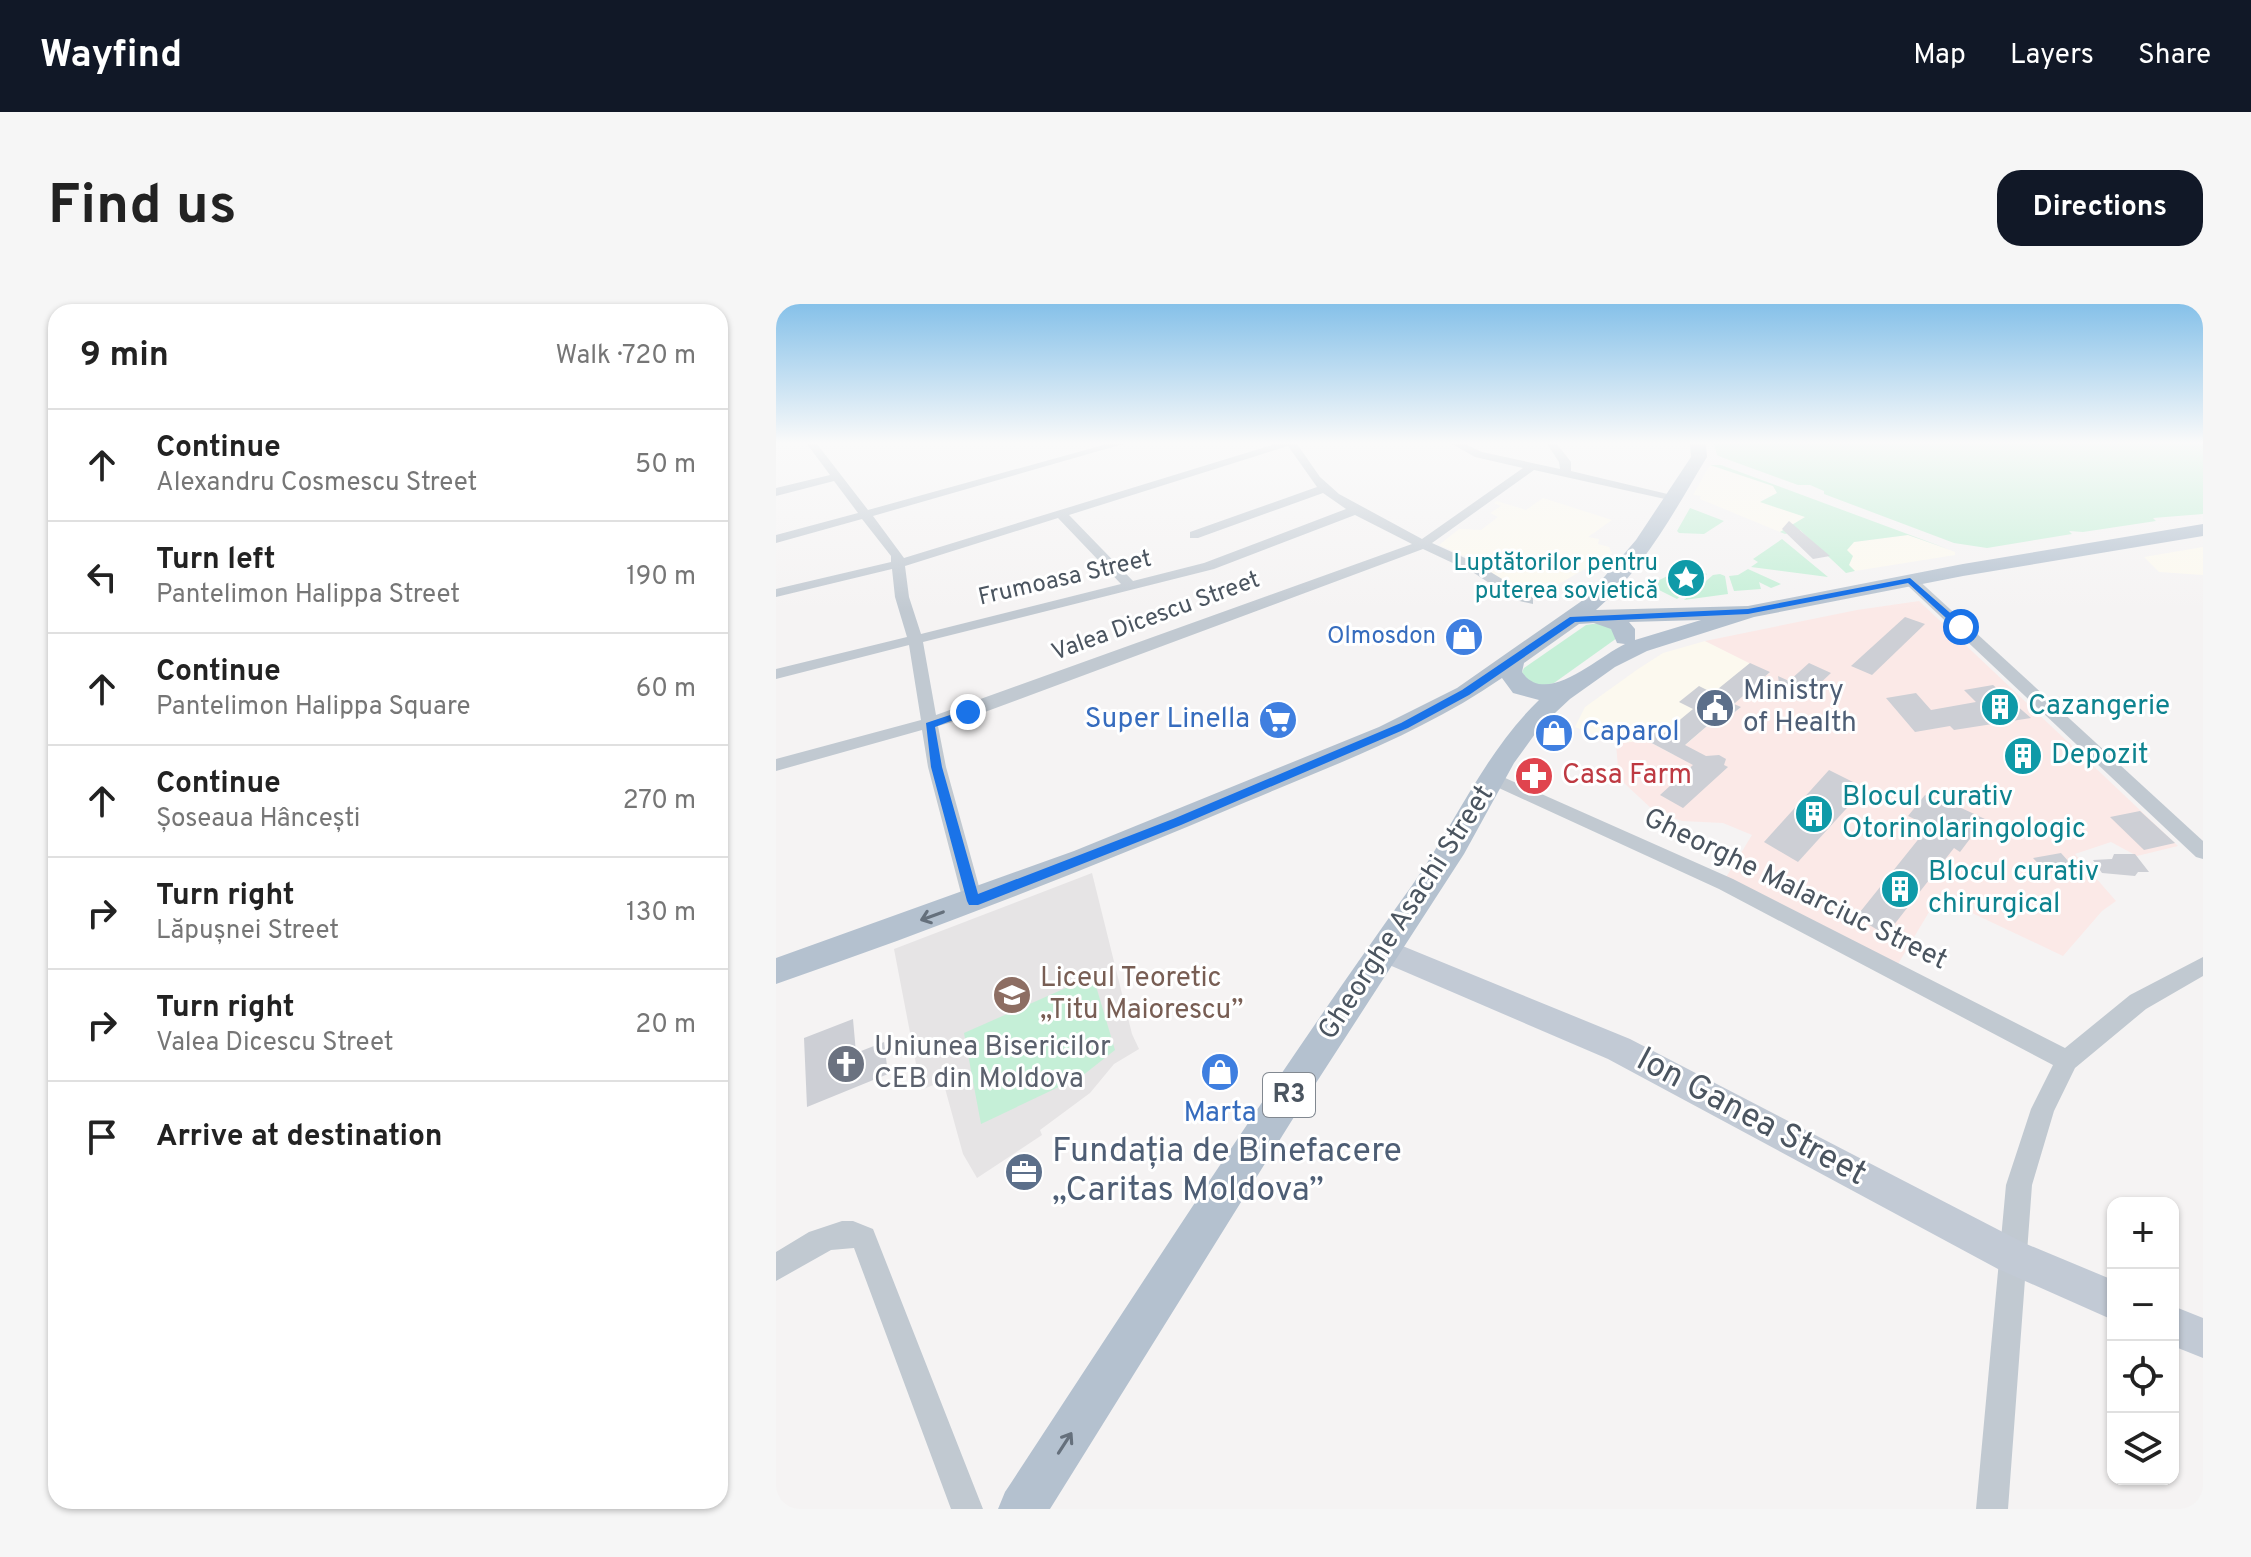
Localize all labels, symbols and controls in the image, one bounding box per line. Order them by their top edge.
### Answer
text: Wayfind [40,32,182,81]
text: Map [1913,38,1966,74]
text: Layers [2010,38,2094,74]
text: Share [2138,38,2211,74]
button: Directions [1997,170,2203,246]
text: Find us [48,173,237,243]
text: 9 min [80,335,169,378]
text: Walk · 720 m [555,340,696,373]
text: Continue [156,430,281,467]
icon: ahead [80,443,124,487]
text: 50 m [635,449,696,482]
text: Alexandru Cosmescu Street [156,467,477,500]
text: Turn left [156,542,276,579]
street label: Frumoasa Street [975,544,1155,614]
place label: Luptătorilor pentru puterea sovietică [1453,549,1658,607]
icon: left [80,555,124,599]
place icon: Luptătorilor pentru puterea sovietică [1665,557,1707,599]
text: 190 m [626,561,696,594]
street label: Valea Dicescu Street [1048,565,1264,669]
text: Pantelimon Halippa Street [156,579,460,612]
route start [1943,609,1979,645]
shop icon: Olmosdon [1443,616,1485,658]
place label: Olmosdon [1327,622,1436,652]
text: Continue [156,654,281,691]
icon: ahead [80,667,124,711]
text: 60 m [636,673,696,706]
place label: Ministry of Health [1743,674,1857,742]
building icon: Cazangerie [1979,686,2021,728]
public building icon: Ministry of Health [1694,687,1736,729]
place label: Cazangerie [2028,689,2170,725]
text: Pantelimon Halippa Square [156,691,471,724]
route end [950,694,986,730]
supermarket icon: Super Linella [1257,699,1299,741]
place label: Super Linella [1085,702,1250,738]
shop icon: Caparol [1533,712,1575,754]
place label: Caparol [1582,715,1680,751]
building icon: Depozit [2002,735,2044,777]
place label: Depozit [2051,738,2149,774]
pharmacy icon: Casa Farm [1513,755,1555,797]
place label: Casa Farm [1562,758,1692,794]
text: Continue [156,766,281,803]
icon: ahead [80,779,124,823]
street label: Gheorghe Asachi Street [1311,779,1503,1047]
place label: Blocul curativ Otorinolaringologic [1842,780,2086,848]
text: 270 m [623,785,696,818]
building icon: Blocul curativ Otorinolaringologic [1793,793,1835,835]
street label: Gheorghe Malarciuc Street [1637,801,1953,979]
text: Șoseaua Hâncești [156,803,360,836]
place label: Blocul curativ chirurgical [1928,855,2099,923]
building icon: Blocul curativ chirurgical [1879,868,1921,910]
text: Turn right [156,878,294,915]
icon: right [80,891,124,935]
text: 130 m [626,897,696,930]
one-way arrow [921,910,945,924]
text: Lăpușnei Street [156,915,339,948]
place label: Liceul Teoretic „Titu Maiorescu” [1040,961,1243,1029]
school or university icon: Liceul Teoretic „Titu Maiorescu” [991,974,1033,1016]
text: Turn right [156,990,294,1027]
icon: right [80,1003,124,1047]
text: 20 m [635,1009,696,1042]
text: Valea Dicescu Street [156,1027,394,1060]
place label: Uniunea Bisericilor CEB din Moldova [874,1030,1111,1098]
street label: Ion Ganea Street [1629,1039,1873,1197]
church icon: Uniunea Bisericilor CEB din Moldova [825,1043,867,1085]
shop icon: Marta [1199,1051,1241,1093]
road number: R3 [1263,1073,1315,1117]
place label: Marta [1183,1096,1257,1132]
icon: arrive [80,1115,124,1159]
text: Arrive at destination [156,1119,442,1156]
place label: Fundația de Binefacere „Caritas Moldova” [1052,1131,1402,1213]
office icon: Fundația de Binefacere „Caritas Moldova” [1003,1151,1045,1193]
map controls [2107,1197,2179,1485]
button: + [2107,1197,2179,1269]
button: − [2107,1269,2179,1341]
button: locate [2107,1341,2179,1413]
button: layers [2107,1413,2179,1485]
one-way arrow [1056,1433,1073,1455]

